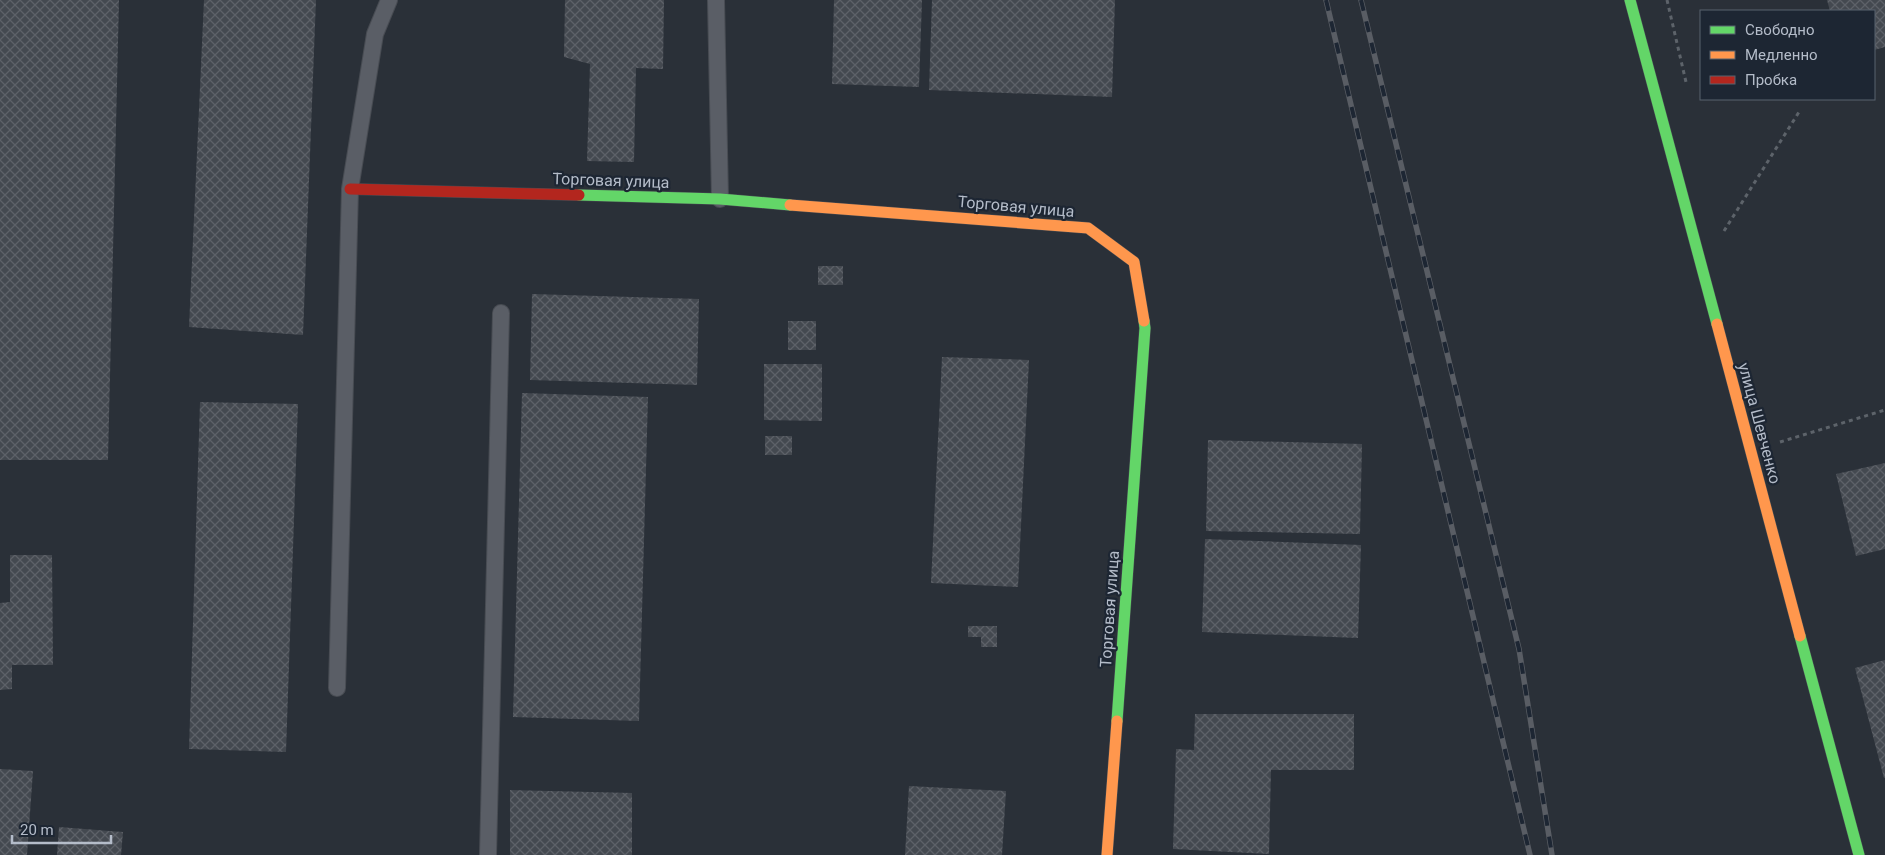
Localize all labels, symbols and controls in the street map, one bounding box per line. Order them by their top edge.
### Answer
legend [1700,10,1875,100]
text: Свободно [1745,21,1814,39]
text: Медленно [1745,46,1818,64]
text: Пробка [1745,71,1797,89]
street label: Торговая улица [552,169,670,192]
street label: Торговая улица [957,192,1075,221]
street label: улица Шевченко [1734,360,1785,486]
street label: Торговая улица [1096,550,1123,668]
scale bar [12,812,111,844]
text: 20 m [20,821,54,839]

